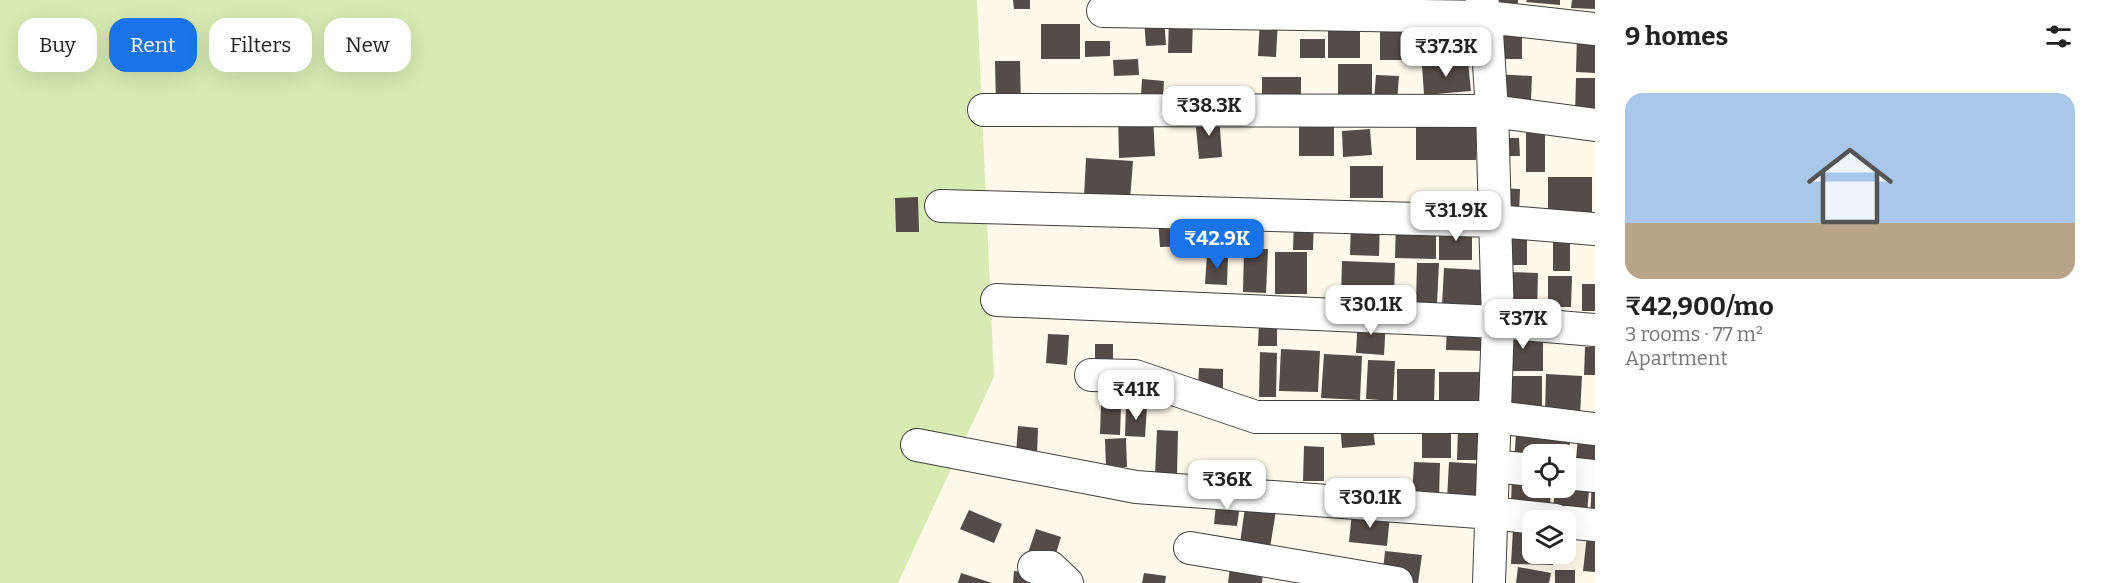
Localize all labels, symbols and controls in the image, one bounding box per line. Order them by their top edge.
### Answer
chip: Buy [18,18,97,72]
chip: Rent [109,18,197,72]
chip: Filters [209,18,312,72]
chip: New [324,18,411,72]
icon: filters [2042,20,2075,53]
text: 9 homes [1625,21,1728,52]
pin: ₹37.3K [1397,27,1495,78]
text: ₹37.3K [1415,34,1478,58]
pin: ₹38.3K [1160,86,1258,137]
text: ₹38.3K [1176,93,1242,117]
icon: home [1796,132,1904,240]
pin: ₹31.9K [1407,191,1505,242]
text: ₹31.9K [1424,198,1488,222]
pin: ₹42.9K [1168,219,1266,270]
text: ₹42.9K [1184,226,1250,250]
pin: ₹30.1K [1322,285,1420,336]
text: ₹42,900/mo [1625,291,1774,322]
text: ₹30.1K [1339,292,1403,316]
pin: ₹37K [1487,299,1559,350]
text: ₹37K [1498,306,1548,330]
text: 3 rooms · 77 m² [1625,322,1763,346]
text: Apartment [1625,346,1728,370]
pin: ₹41K [1100,370,1172,421]
text: ₹41K [1112,377,1160,401]
map controls [1522,444,1576,564]
button: locate [1522,444,1576,498]
pin: ₹36K [1191,460,1263,511]
text: ₹36K [1202,467,1252,491]
pin: ₹30.1K [1321,478,1419,529]
text: ₹30.1K [1338,485,1402,509]
button: layers [1522,510,1576,564]

